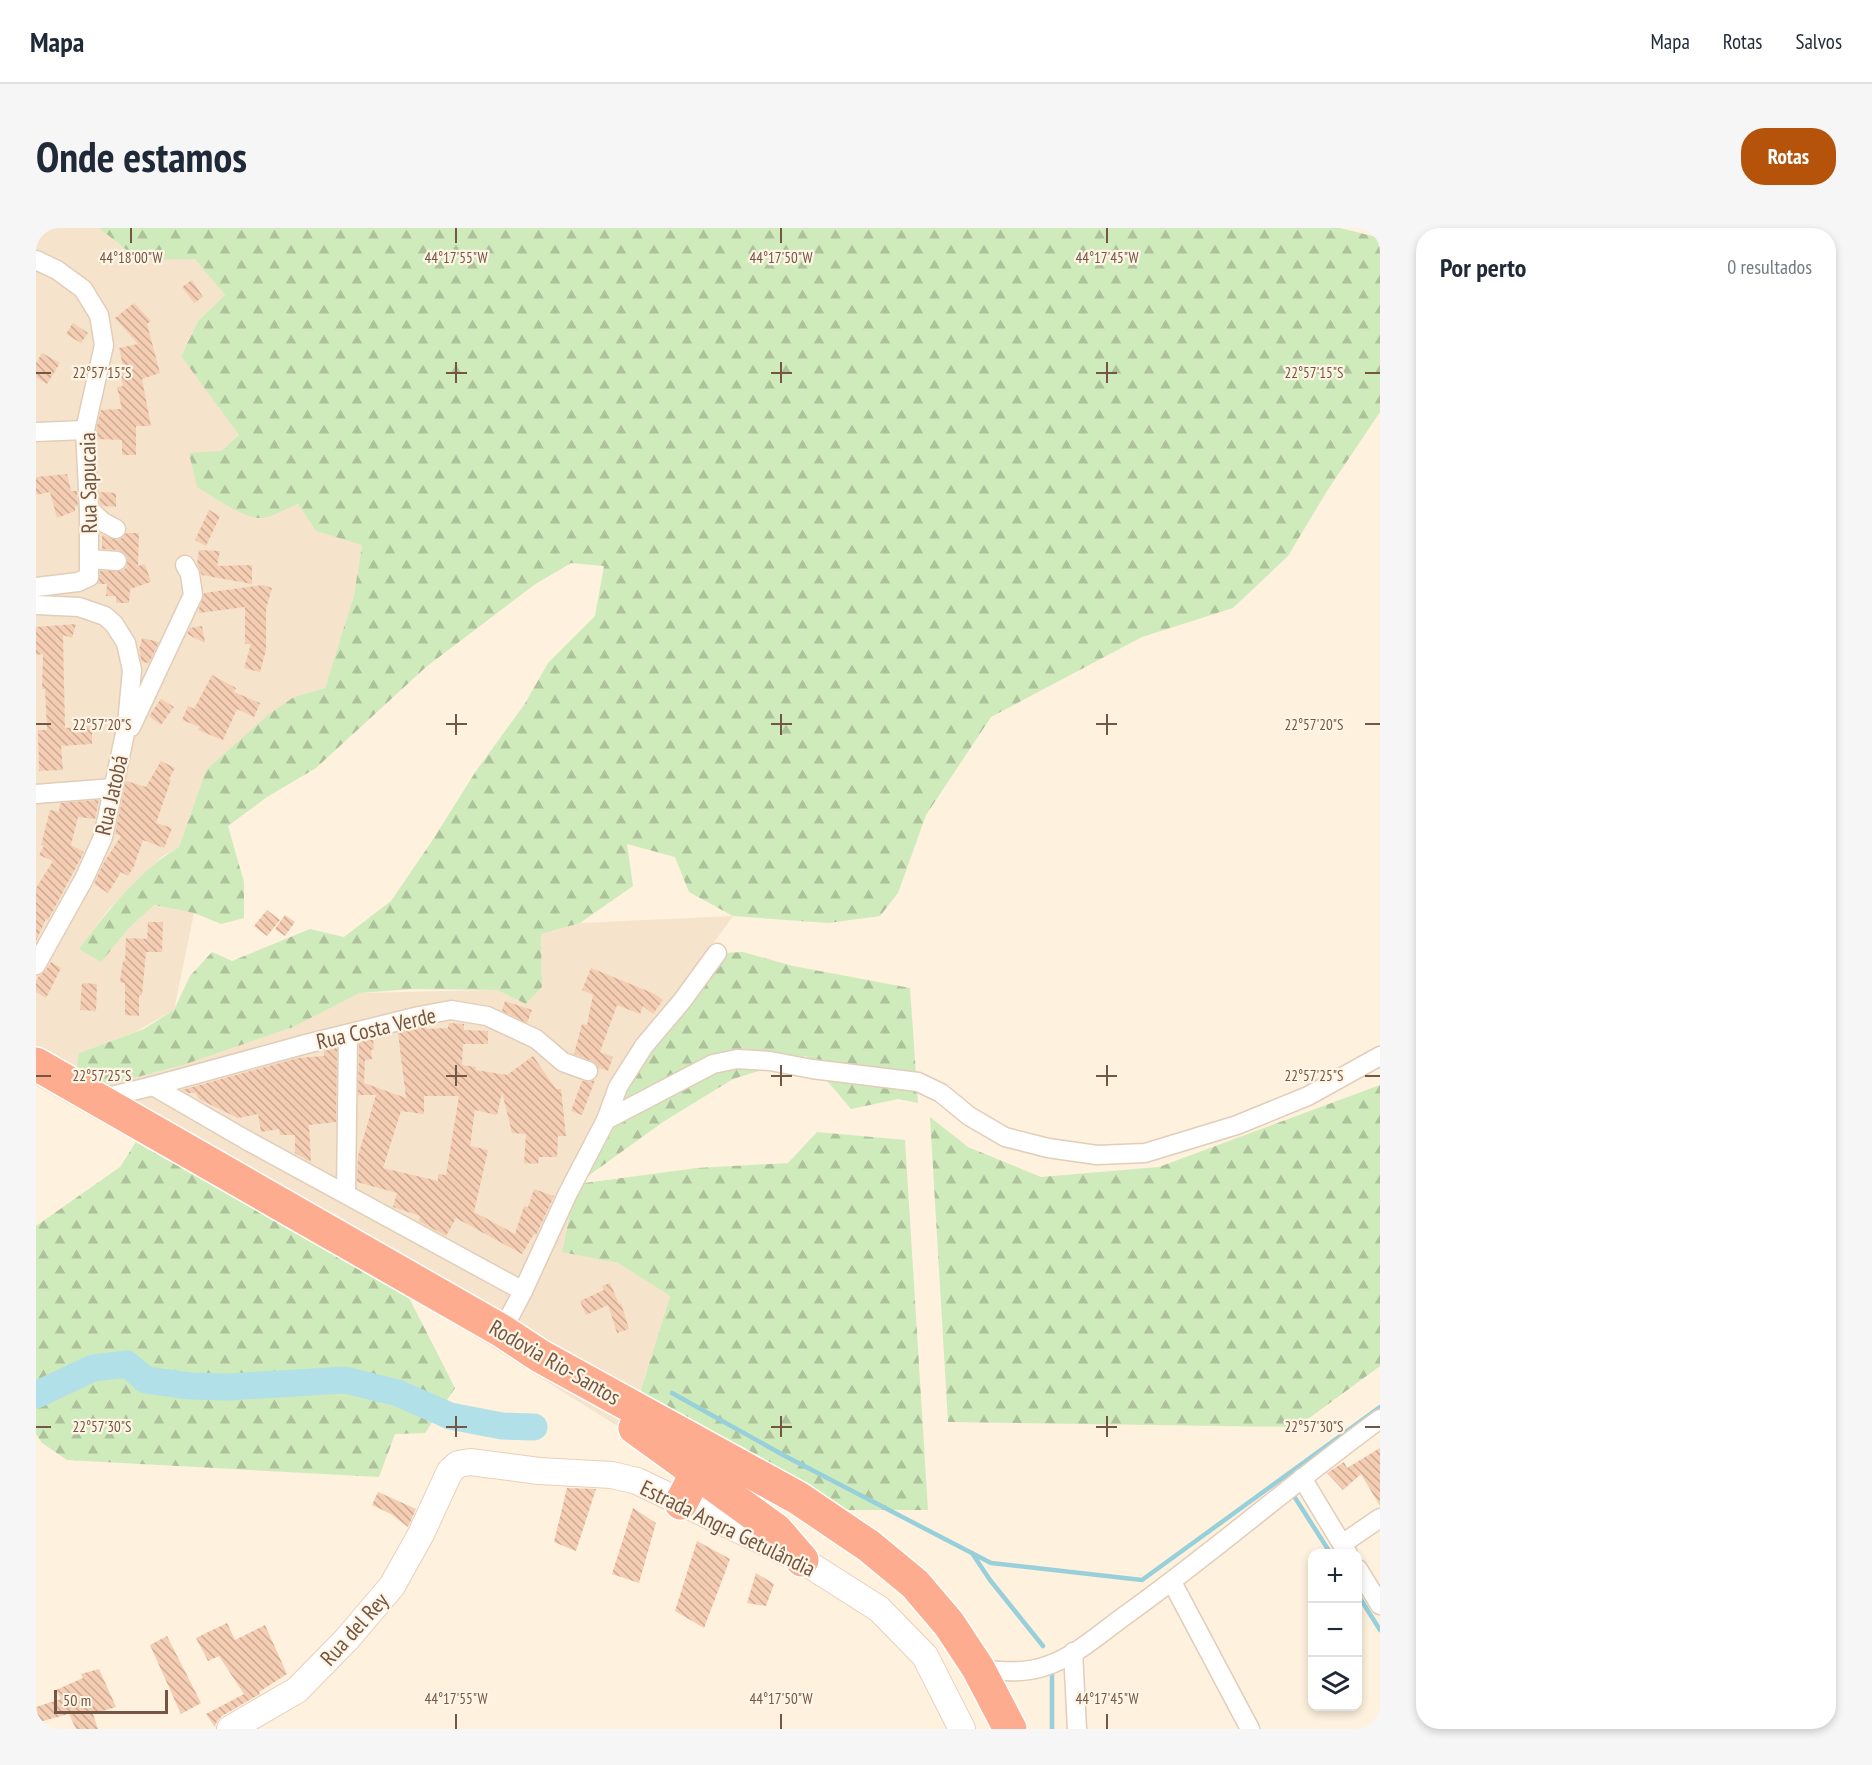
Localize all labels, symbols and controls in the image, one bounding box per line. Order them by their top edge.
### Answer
text: Mapa [30,23,84,60]
text: Mapa [1650,28,1690,55]
text: Rotas [1723,28,1762,55]
text: Salvos [1795,28,1842,55]
button: Rotas [1741,128,1836,185]
text: Onde estamos [36,129,247,184]
text: 44°18'00"W [99,248,163,267]
text: 44°17'55"W [424,248,488,267]
text: 44°17'50"W [749,248,813,267]
text: 44°17'45"W [1075,248,1139,267]
text: Por perto [1440,251,1526,284]
text: 0 resultados [1727,254,1812,280]
text: 22°57'15"S [72,363,132,382]
text: 22°57'15"S [1284,363,1344,382]
street label: Rua Sapucaia [73,432,103,534]
text: 22°57'20"S [72,715,132,734]
text: 22°57'20"S [1284,715,1344,734]
street label: Rua Jatobá [88,752,134,838]
street label: Rua Costa Verde [314,1001,438,1055]
text: 22°57'25"S [72,1066,132,1085]
text: 22°57'25"S [1284,1066,1344,1085]
street label: Rodovia Rio-Santos [484,1313,626,1411]
text: 22°57'30"S [72,1417,132,1436]
text: 22°57'30"S [1284,1417,1344,1436]
street label: Estrada Angra Getulândia [636,1473,820,1583]
map controls [1308,1549,1362,1711]
button: + [1308,1549,1362,1603]
street label: Rua del Rey [314,1586,395,1671]
button: − [1308,1603,1362,1657]
button: layers [1308,1657,1362,1711]
scale bar [54,1687,168,1714]
text: 44°17'55"W [424,1689,488,1708]
text: 44°17'50"W [749,1689,813,1708]
text: 44°17'45"W [1075,1689,1139,1708]
text: 50 m [63,1690,91,1710]

